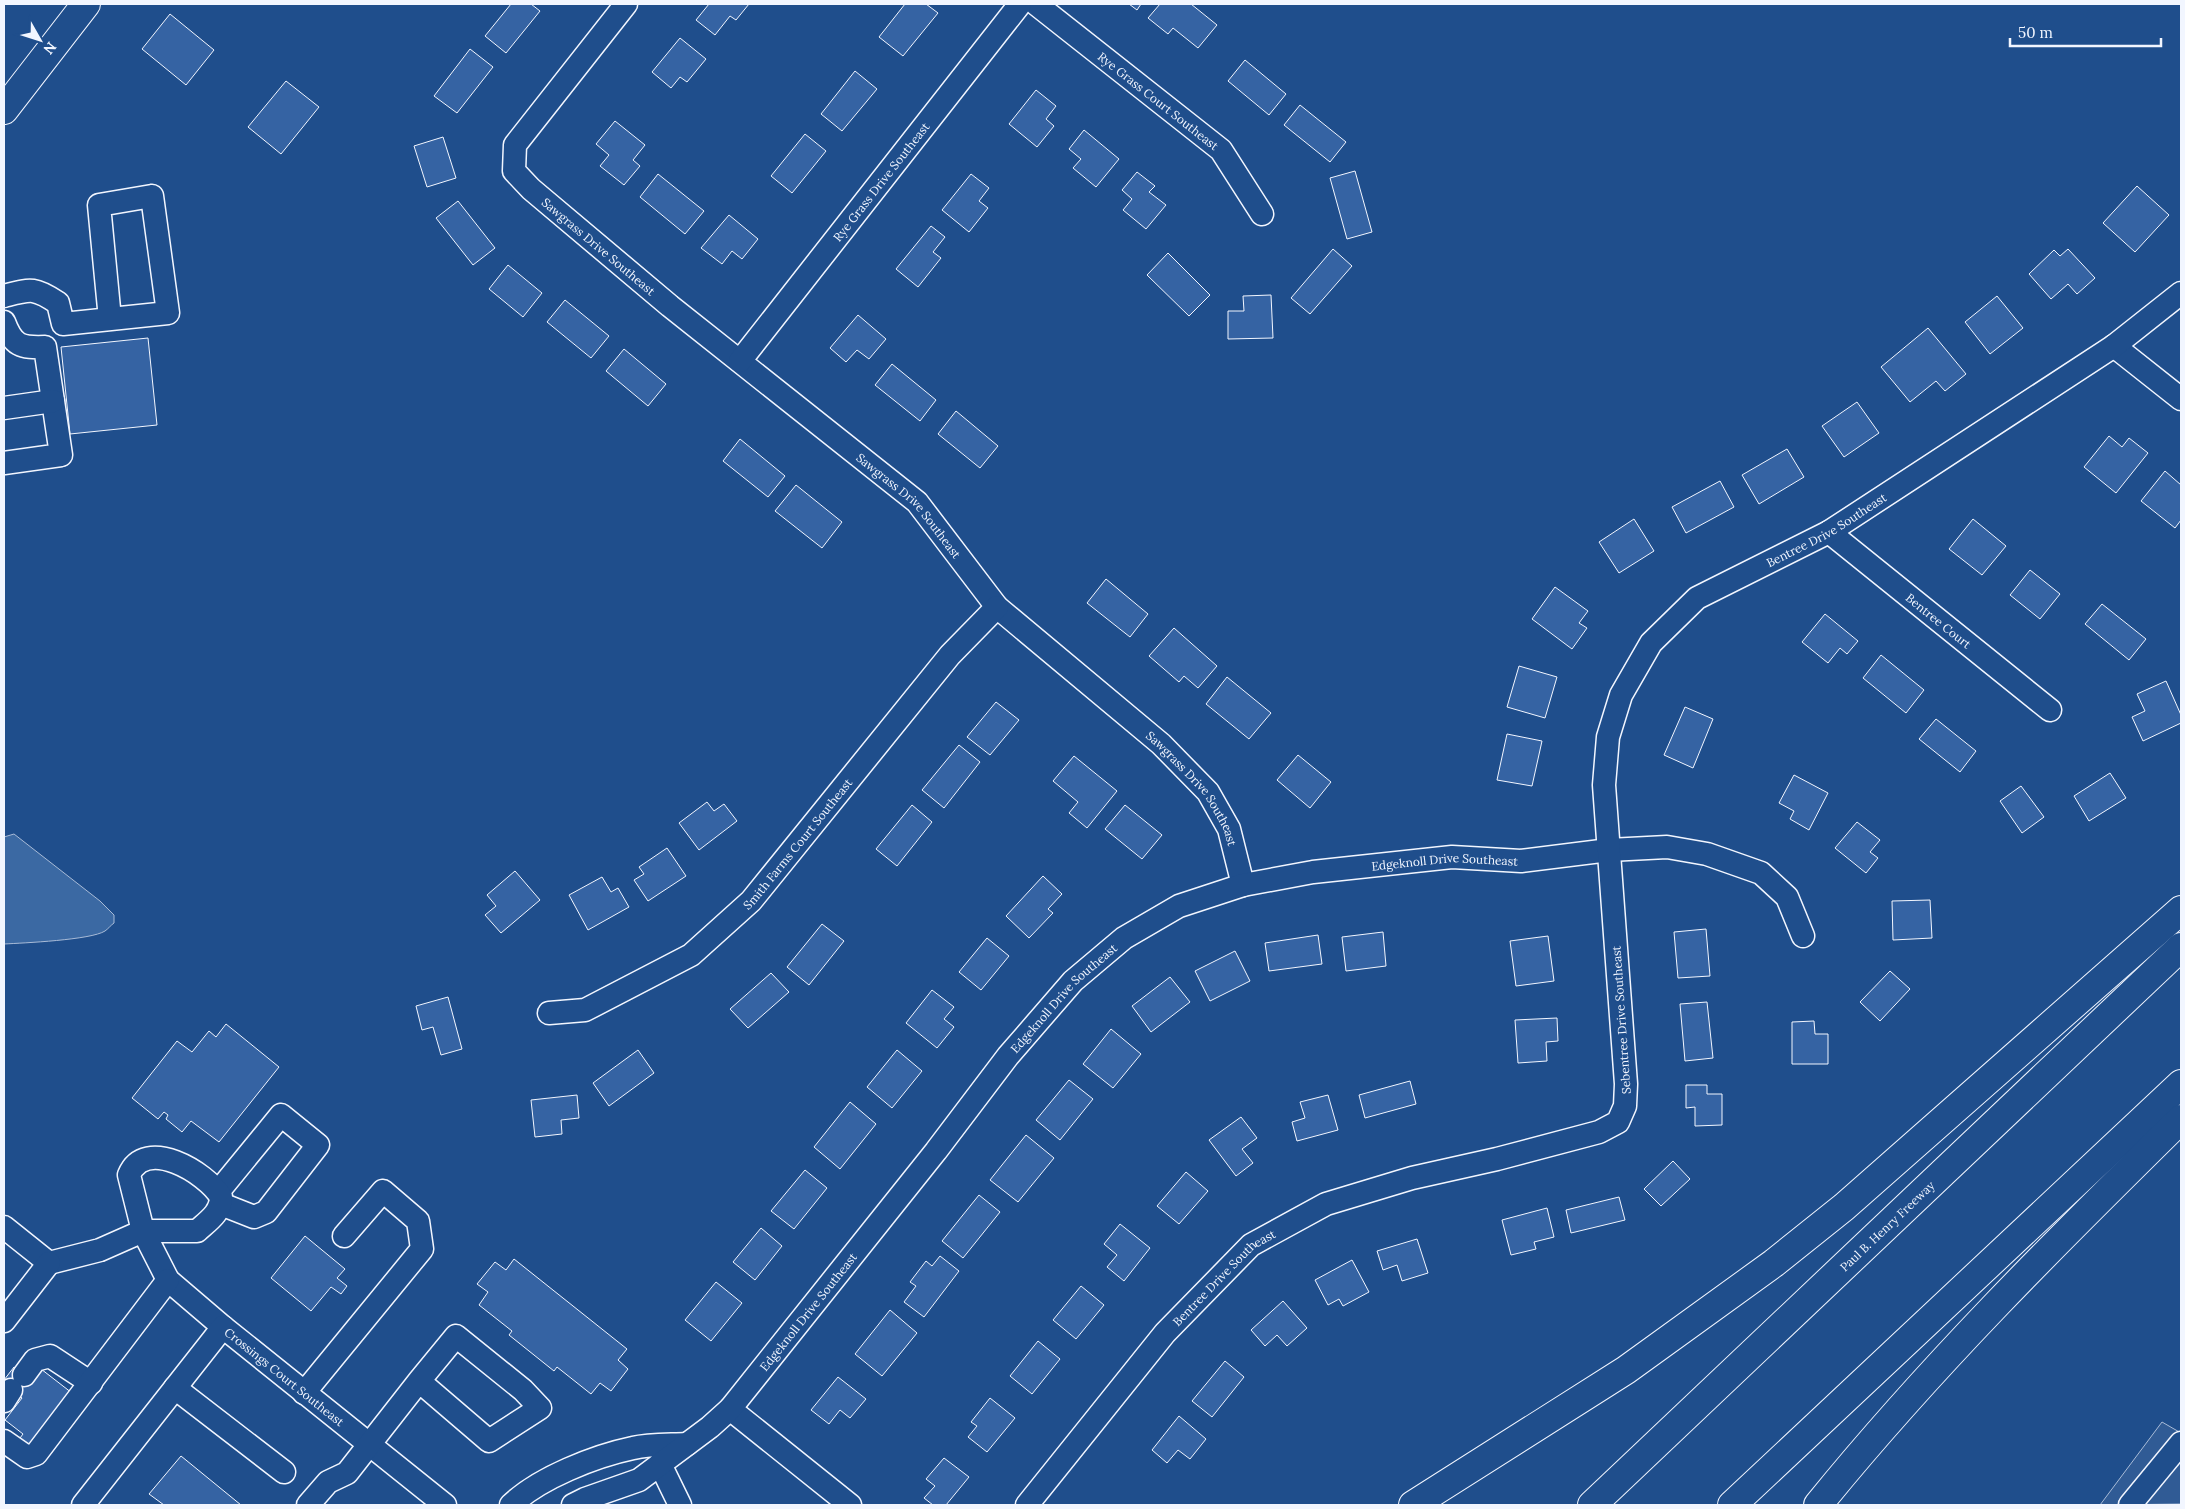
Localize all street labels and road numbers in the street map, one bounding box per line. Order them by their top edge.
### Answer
street label: Rye Grass Court Southeast [1095,48,1222,153]
street label: Rye Grass Drive Southeast [829,119,932,244]
street label: Sawgrass Drive Southeast [539,194,659,298]
street label: Sawgrass Drive Southeast [854,450,965,561]
street label: Bentree Drive Southeast [1764,489,1889,570]
street label: Bentree Court [1903,590,1975,651]
street label: Sawgrass Drive Southeast [1143,728,1241,848]
street label: Smith Farms Court Southeast [740,775,855,912]
street label: Edgeknoll Drive Southeast [1371,849,1519,873]
street label: Edgeknoll Drive Southeast [1007,940,1120,1056]
street label: Sebentree Drive Southeast [1608,945,1634,1095]
street label: Paul B. Henry Freeway [1836,1177,1938,1274]
street label: Bentree Drive Southeast [1169,1226,1278,1329]
street label: Edgeknoll Drive Southeast [756,1249,860,1374]
street label: Crossings Court Southeast [222,1324,348,1429]

